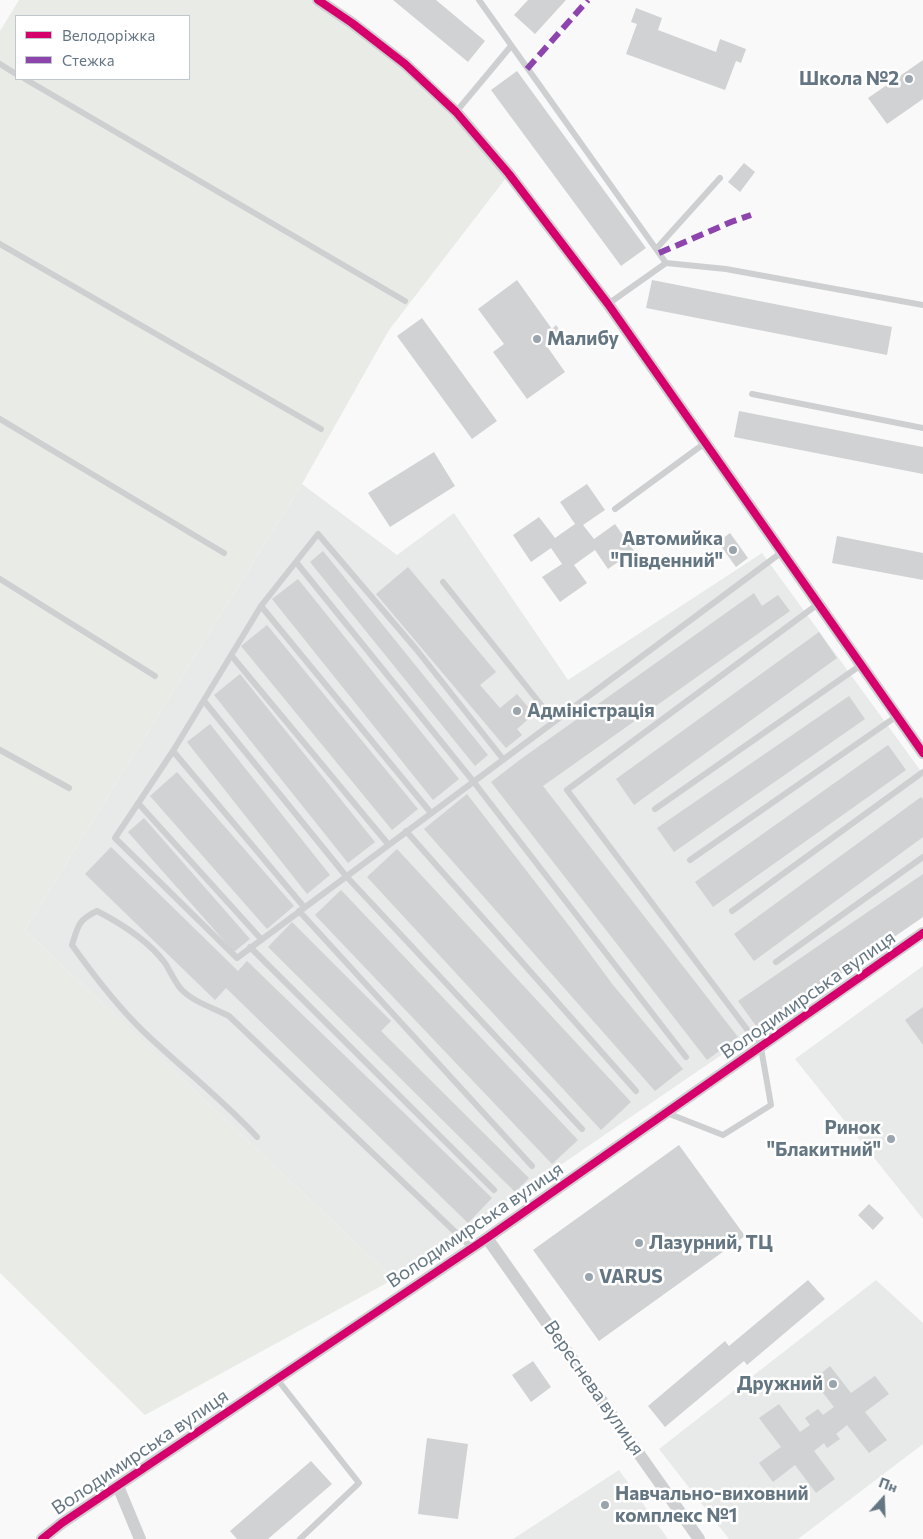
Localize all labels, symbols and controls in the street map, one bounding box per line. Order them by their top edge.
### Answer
legend [15,15,190,80]
text: Велодоріжка [62,26,155,44]
text: Стежка [62,51,115,69]
place label: Школа №2 [799,68,899,90]
marker: Школа №2 [903,73,915,85]
place label: Малибу [547,328,619,350]
marker: Малибу [531,333,543,345]
place label: Автомийка "Південний" [611,528,723,572]
marker: Автомийка "Південний" [727,544,739,556]
place label: Адміністрація [527,700,655,722]
marker: Адміністрація [511,705,523,717]
street label: Володимирська вулиця [716,926,900,1064]
place label: Ринок "Блакитний" [767,1117,881,1161]
marker: Ринок "Блакитний" [885,1133,897,1145]
street label: Володимирська вулиця [382,1157,568,1293]
place label: Лазурний, ТЦ [649,1232,773,1254]
marker: Лазурний, ТЦ [633,1237,645,1249]
place label: VARUS [599,1266,663,1288]
marker: VARUS [583,1271,595,1283]
street label: Вереснева вулиця [539,1316,649,1460]
place label: Дружний [737,1373,823,1395]
marker: Дружний [827,1378,839,1390]
street label: Володимирська вулиця [47,1384,233,1520]
text: Пн [877,1473,900,1496]
north arrow [858,1474,908,1524]
place label: Навчально-виховний комплекс №1 [615,1483,809,1527]
marker: Навчально-виховний комплекс №1 [599,1499,611,1511]

